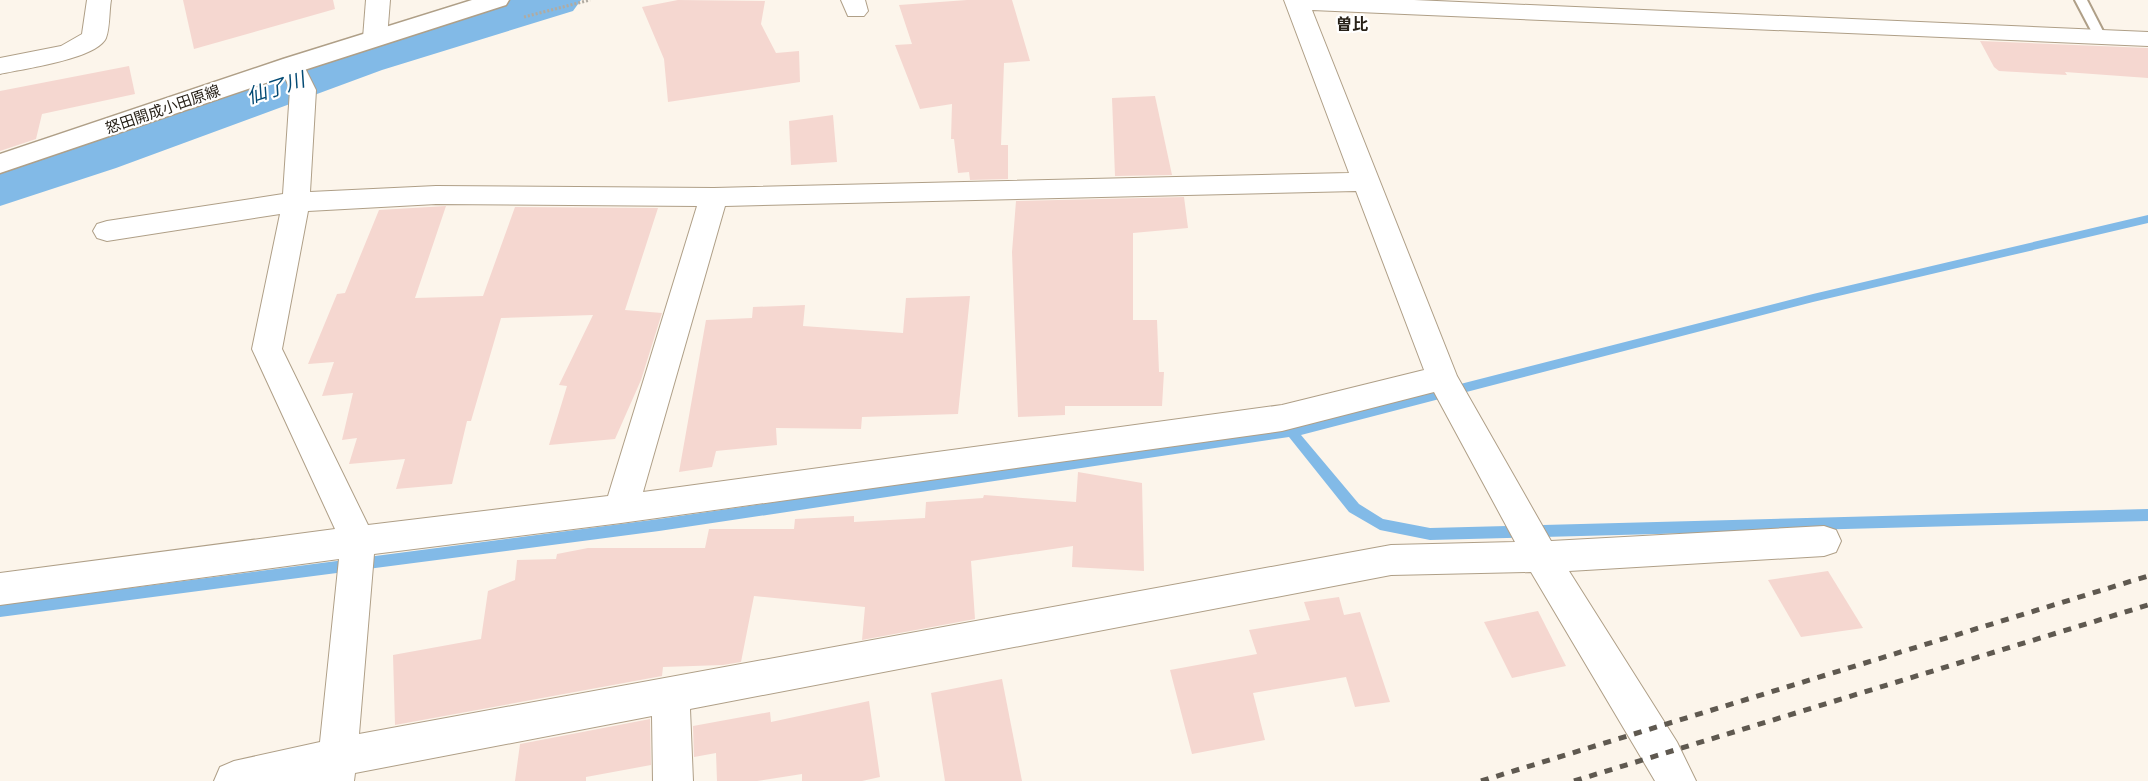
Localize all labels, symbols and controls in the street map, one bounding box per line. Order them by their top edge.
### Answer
district label: 曽比 [1336,16,1368,35]
water label: 仙了川 [244,68,310,110]
street label: 怒田開成小田原線 [103,81,223,139]

